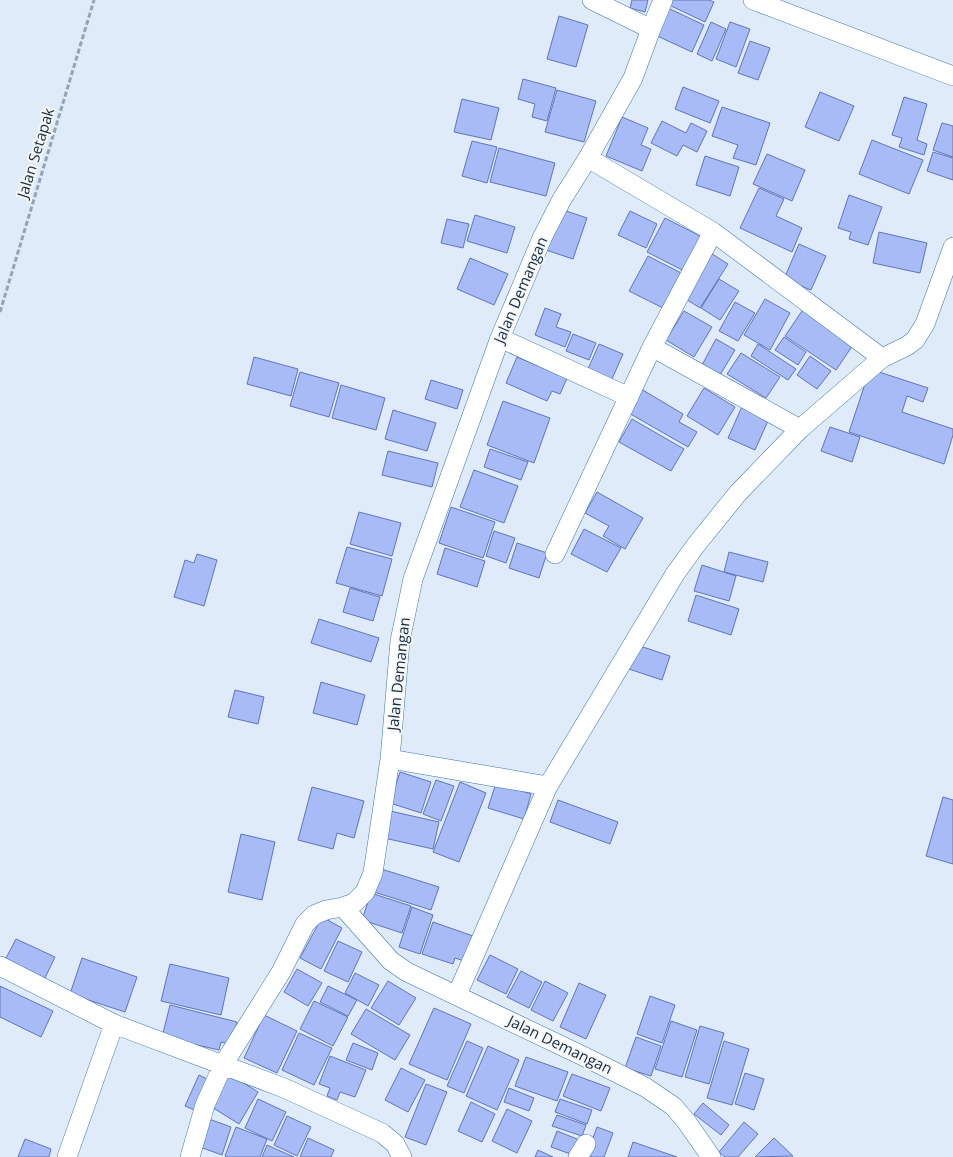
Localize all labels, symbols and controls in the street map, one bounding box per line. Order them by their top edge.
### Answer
street label: Jalan Setapak [11,105,58,202]
street label: Jalan Demangan [488,233,552,348]
street label: Jalan Demangan [382,616,414,734]
street label: Jalan Demangan [503,1009,616,1078]

